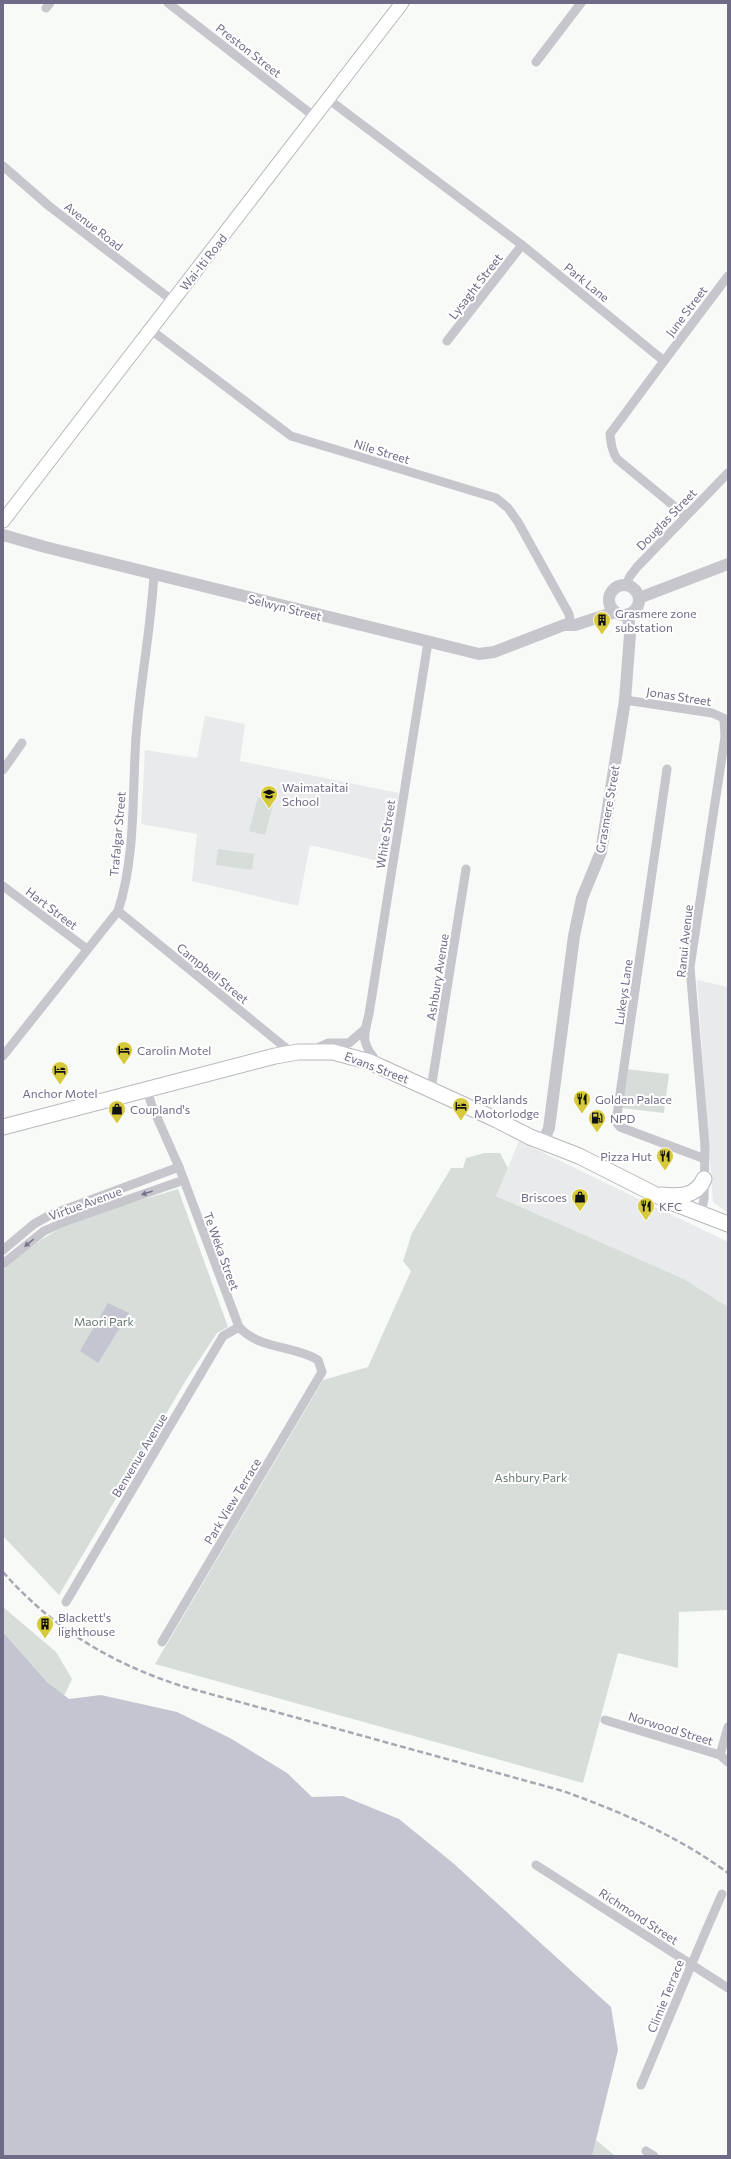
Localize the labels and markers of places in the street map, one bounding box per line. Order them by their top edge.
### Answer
place label: Grasmere zone substation [615,606,697,634]
building icon: Grasmere zone substation [592,610,612,635]
place label: Waimataitai School [282,780,348,808]
school or university icon: Waimataitai School [259,784,279,809]
hotel icon: Carolin Motel [114,1040,134,1065]
place label: Carolin Motel [137,1043,211,1057]
hotel icon: Anchor Motel [50,1060,70,1085]
place label: Anchor Motel [23,1086,97,1100]
restaurant icon: Golden Palace [572,1089,592,1114]
place label: Parklands Motorlodge [474,1092,539,1120]
place label: Golden Palace [595,1092,672,1106]
hotel icon: Parklands Motorlodge [451,1096,471,1121]
shop icon: Coupland's [107,1099,127,1124]
place label: Coupland's [130,1102,190,1116]
fuel station icon: NPD [587,1108,607,1133]
place label: NPD [610,1111,636,1125]
restaurant icon: Pizza Hut [655,1146,675,1171]
place label: Pizza Hut [600,1149,652,1163]
shop icon: Briscoes [570,1187,590,1212]
place label: Briscoes [521,1190,567,1204]
restaurant icon: KFC [636,1196,656,1221]
place label: KFC [659,1199,682,1213]
place label: Blackett's lighthouse [58,1610,115,1638]
building icon: Blackett's lighthouse [35,1614,55,1639]

